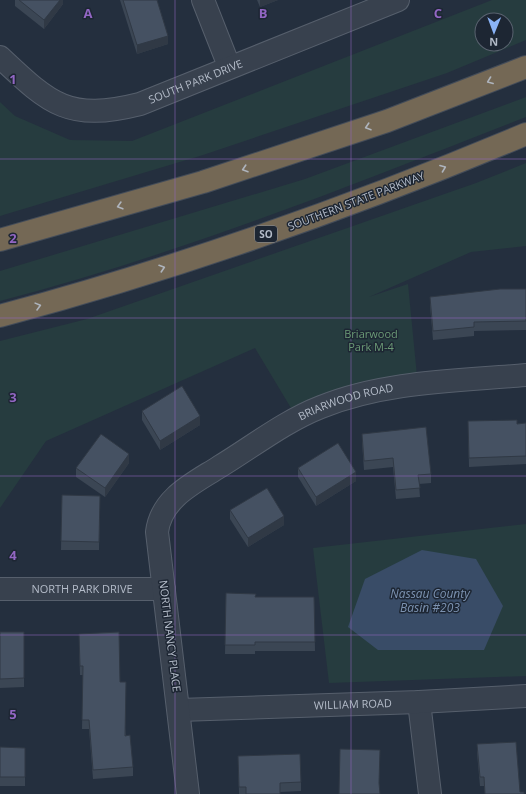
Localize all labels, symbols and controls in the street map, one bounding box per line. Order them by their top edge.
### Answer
text: A [84,4,93,22]
text: B [259,4,268,22]
text: C [434,4,442,22]
north arrow [474,12,514,52]
text: N [489,35,498,50]
street label: SOUTH PARK DRIVE [146,55,245,107]
text: 1 [9,70,17,88]
one-way arrow [486,77,493,85]
one-way arrow [365,123,372,131]
one-way arrow [241,164,248,172]
one-way arrow [439,165,446,173]
street label: SOUTHERN STATE PARKWAY [285,167,427,234]
one-way arrow [117,201,124,210]
road number: SO [255,226,277,242]
text: 2 [9,229,17,247]
one-way arrow [158,264,165,273]
one-way arrow [34,302,41,310]
park label: Briarwood Park M-4 [344,326,398,354]
street label: BRIARWOOD ROAD [295,380,394,423]
text: 3 [9,388,17,406]
text: 4 [9,546,17,564]
street label: NORTH NANCY PLACE [156,579,185,693]
street label: NORTH PARK DRIVE [31,581,133,596]
water label: Nassau County Basin #203 [390,585,471,616]
street label: WILLIAM ROAD [314,695,392,712]
text: 5 [9,705,17,723]

